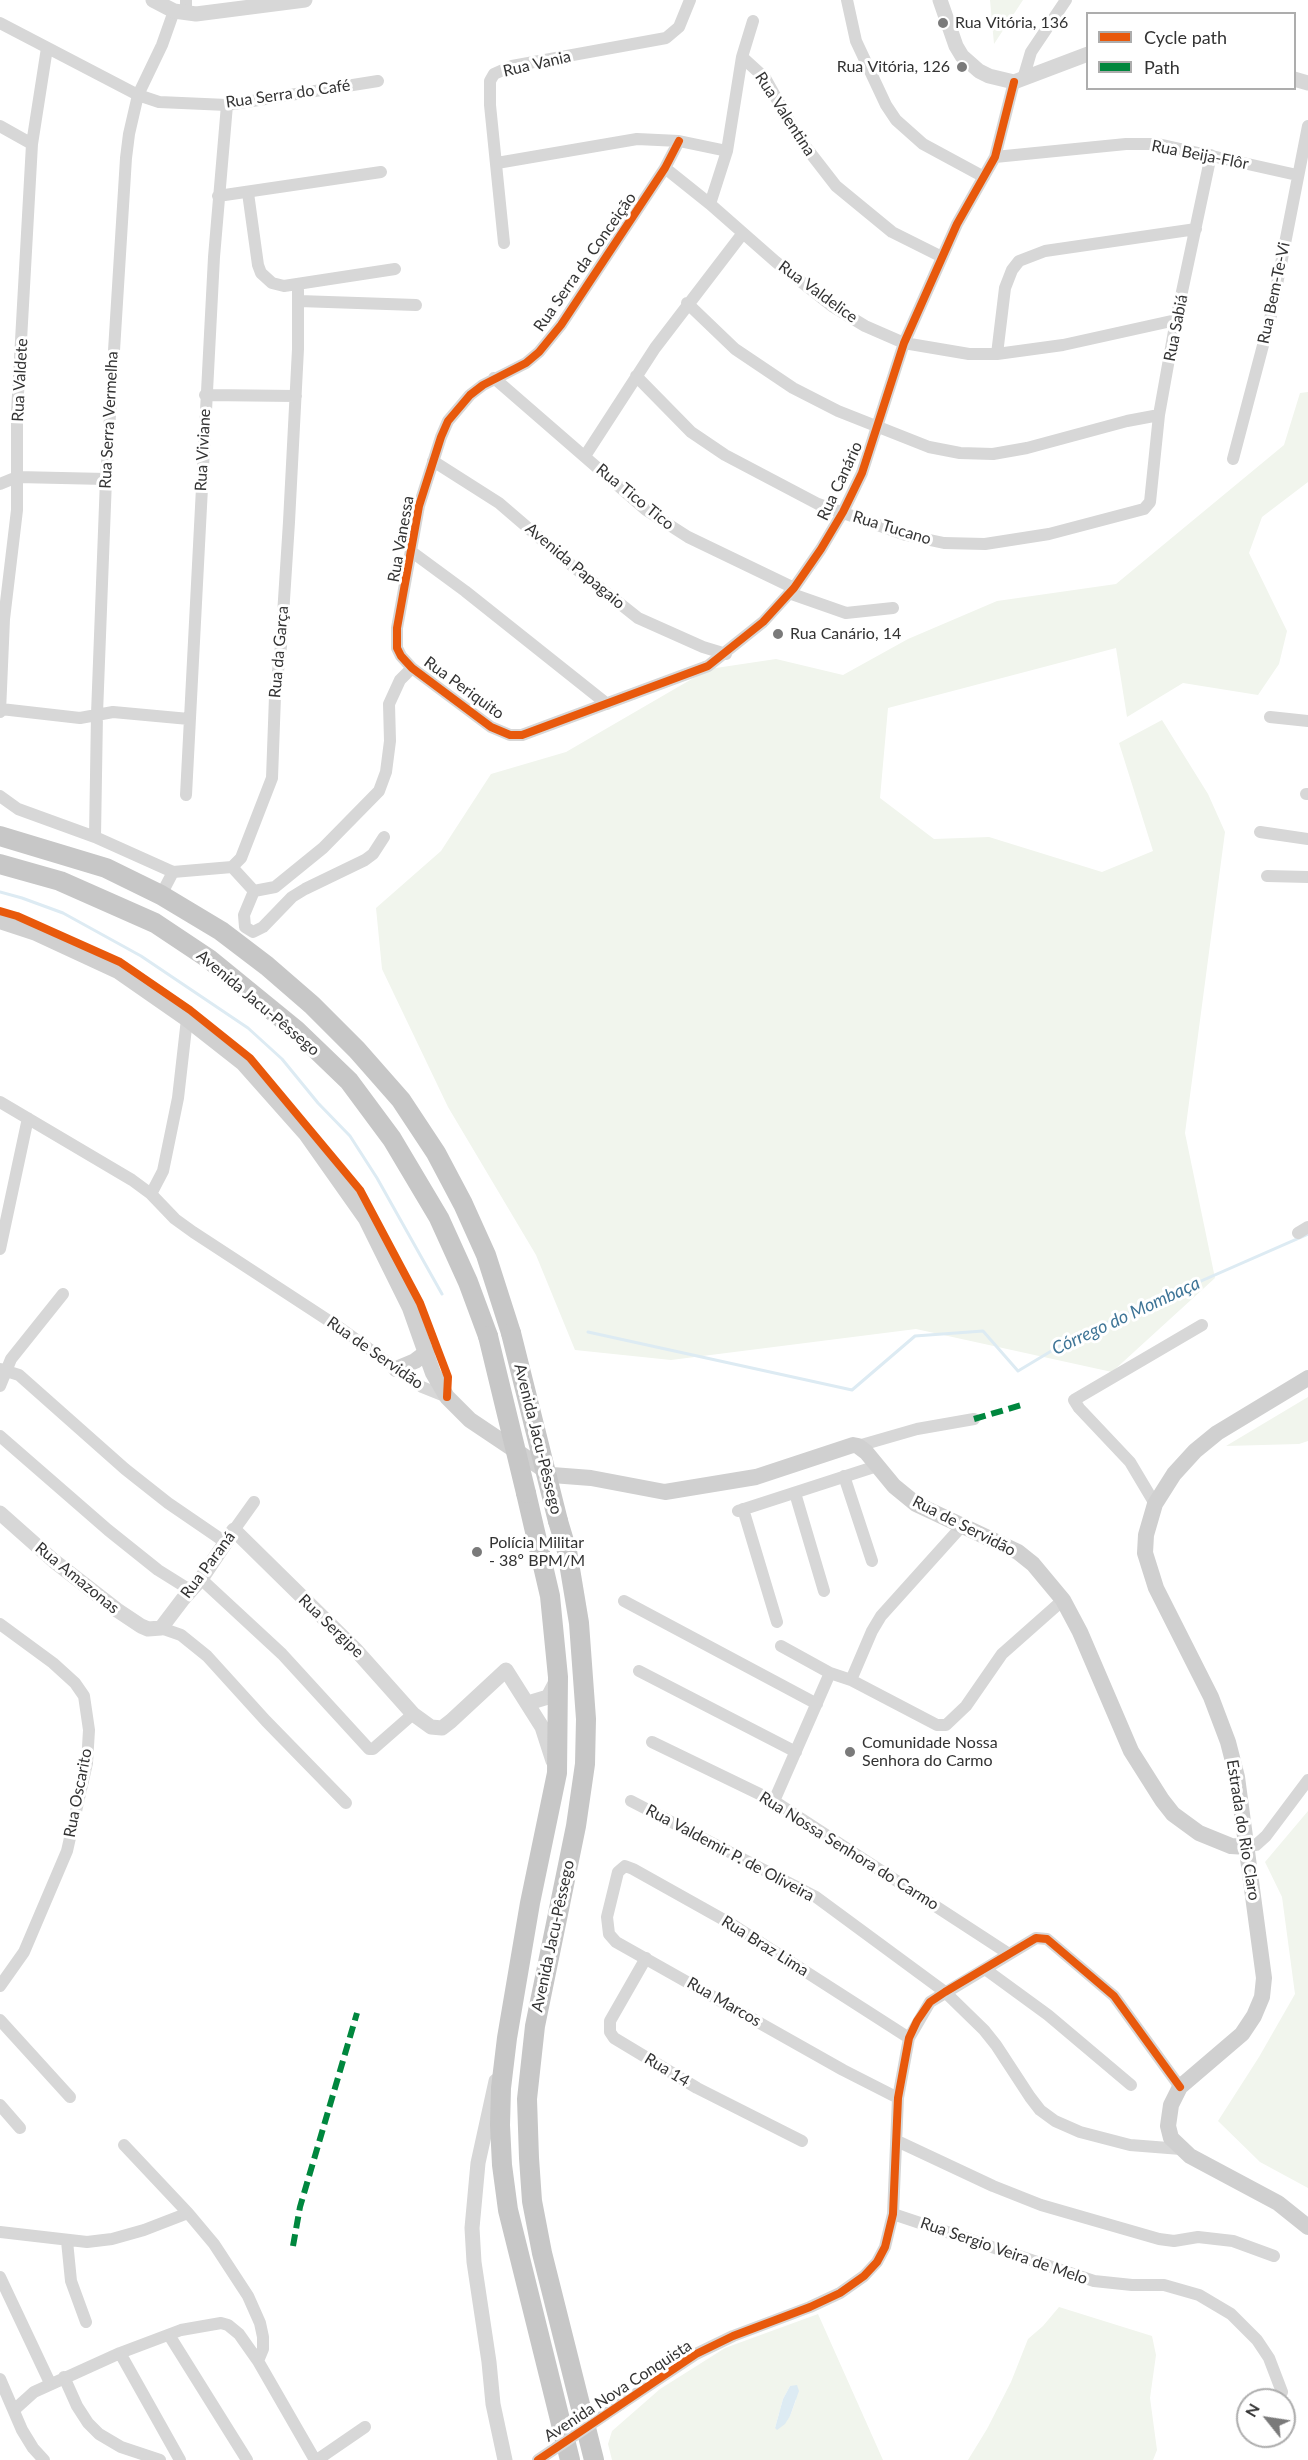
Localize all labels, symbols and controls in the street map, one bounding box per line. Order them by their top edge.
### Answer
legend [1086,12,1296,90]
place label: Rua Vitória, 136 [955,13,1068,33]
marker: Rua Vitória, 136 [936,16,950,30]
text: Cycle path [1144,26,1227,48]
street label: Rua Vania [501,47,573,81]
text: Path [1144,56,1180,78]
place label: Rua Vitória, 126 [837,57,950,77]
marker: Rua Vitória, 126 [955,60,969,74]
street label: Rua Valentina [751,68,819,160]
street label: Rua Serra do Café [224,76,352,112]
street label: Rua Beija-Flôr [1150,136,1250,174]
street label: Rua Serra da Conceição [530,189,640,335]
street label: Rua Bem-Te-Vi [1254,240,1294,346]
street label: Rua Valdelice [775,257,861,327]
street label: Rua Sabiá [1160,293,1192,363]
street label: Rua Valdete [8,338,32,422]
street label: Rua Serra Vermelha [96,351,122,489]
street label: Rua Viviane [191,408,215,492]
street label: Rua Canário [813,438,867,524]
street label: Rua Tico Tico [592,460,678,534]
street label: Rua Vanessa [384,494,418,584]
street label: Rua Tucano [850,507,934,549]
street label: Avenida Papagaio [521,519,629,613]
street label: Rua da Garça [265,605,293,699]
place label: Rua Canário, 14 [790,624,901,644]
marker: Rua Canário, 14 [771,627,785,641]
street label: Rua Periquito [420,652,508,724]
street label: Avenida Jacu-Pêssego [193,946,323,1060]
water label: Córrego do Mombaça [1049,1272,1203,1360]
street label: Rua de Servidão [323,1313,427,1393]
street label: Avenida Jacu-Pêssego [510,1362,566,1516]
street label: Rua de Servidão [909,1492,1019,1560]
street label: Rua Paraná [177,1528,239,1602]
place label: Polícia Militar - 38º BPM/M [489,1533,585,1571]
street label: Rua Amazonas [31,1538,123,1618]
marker: Polícia Militar - 38º BPM/M [470,1545,484,1559]
street label: Rua Sergipe [294,1590,368,1662]
place label: Comunidade Nossa Senhora do Carmo [862,1733,998,1771]
marker: Comunidade Nossa Senhora do Carmo [843,1745,857,1759]
street label: Rua Oscarito [60,1747,96,1839]
street label: Estrada do Rio Claro [1222,1758,1264,1902]
street label: Rua Nossa Senhora do Carmo [756,1788,942,1914]
street label: Rua Valdemir P. de Oliveira [642,1800,818,1906]
street label: Avenida Jacu-Pêssego [528,1858,578,2014]
street label: Rua Braz Lima [718,1912,812,1980]
street label: Rua Marcos [684,1973,764,2031]
street label: Rua 14 [641,2049,693,2091]
street label: Rua Sergio Veira de Melo [918,2213,1090,2289]
street label: Avenida Nova Conquista [541,2336,695,2446]
north arrow [1236,2388,1296,2448]
text: N [1240,2400,1263,2420]

